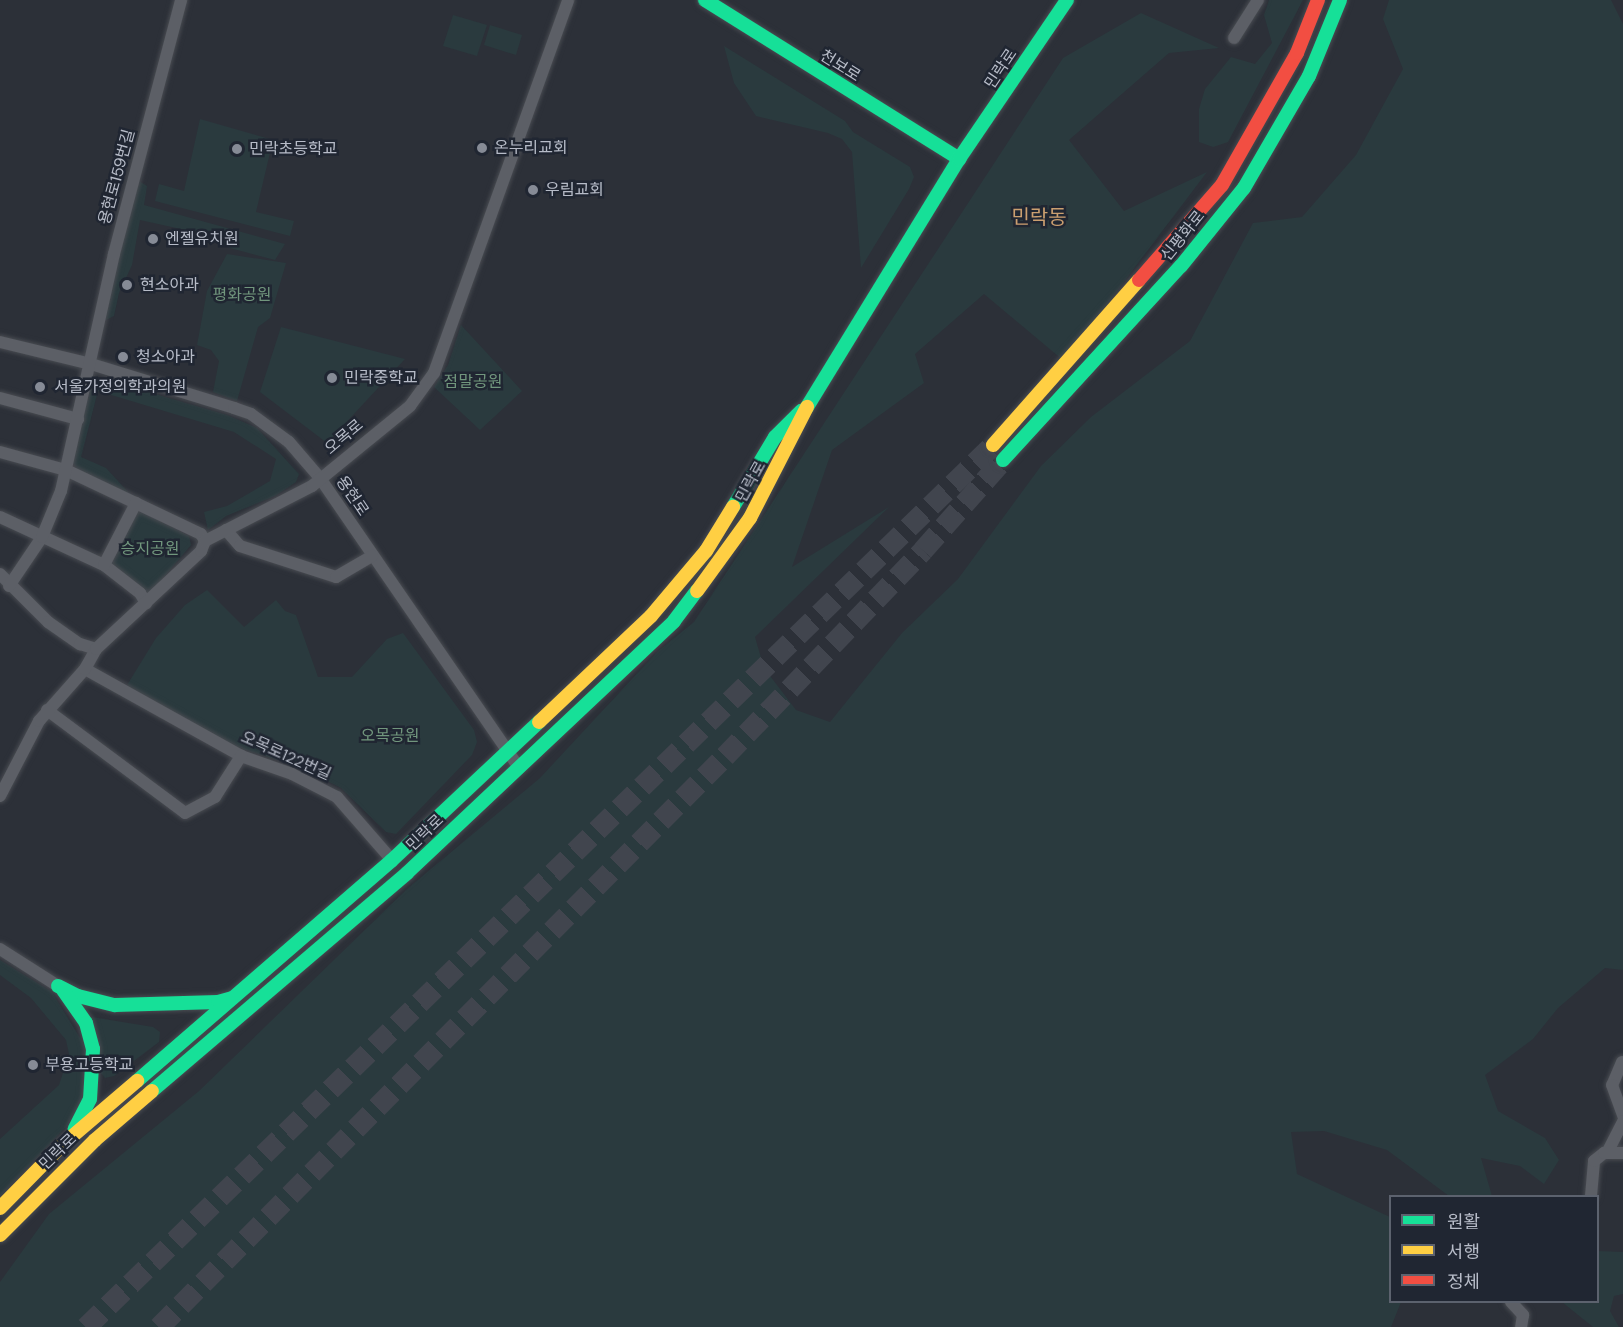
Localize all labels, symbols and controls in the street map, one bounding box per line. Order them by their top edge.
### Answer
street label: 민락로 [981,45,1021,93]
street label: 천보로 [816,46,864,86]
street label: 용현로159번길 [95,127,139,227]
place label: 온누리교회 [494,138,568,158]
place label: 민락초등학교 [249,139,337,159]
marker: 온누리교회 [475,141,489,155]
marker: 민락초등학교 [230,142,244,156]
place label: 우림교회 [545,180,604,200]
marker: 우림교회 [526,183,540,197]
district label: 민락동 [1011,205,1067,229]
street label: 신평화로 [1157,207,1209,265]
place label: 엔젤유치원 [165,229,239,249]
marker: 엔젤유치원 [146,232,160,246]
place label: 현소아과 [140,275,199,295]
marker: 현소아과 [118,276,136,294]
park label: 평화공원 [213,285,271,305]
place label: 청소아과 [136,347,195,367]
marker: 청소아과 [114,348,132,366]
place label: 민락중학교 [344,368,418,388]
marker: 민락중학교 [325,371,339,385]
park label: 점말공원 [444,372,502,392]
place label: 서울가정의학과의원 [54,377,186,397]
marker: 서울가정의학과의원 [31,378,49,396]
street label: 오목로 [321,415,367,459]
street label: 민락로 [732,458,770,506]
street label: 용현로 [332,472,372,520]
park label: 승지공원 [121,539,179,559]
park label: 오목공원 [361,726,419,746]
street label: 오목로122번길 [238,727,334,785]
street label: 민락로 [402,811,448,855]
place label: 부용고등학교 [45,1055,133,1075]
marker: 부용고등학교 [26,1058,40,1072]
street label: 민락로 [35,1130,81,1174]
legend [1389,1195,1599,1303]
text: 원활 [1447,1210,1480,1234]
text: 서행 [1447,1240,1480,1264]
text: 정체 [1447,1270,1480,1294]

